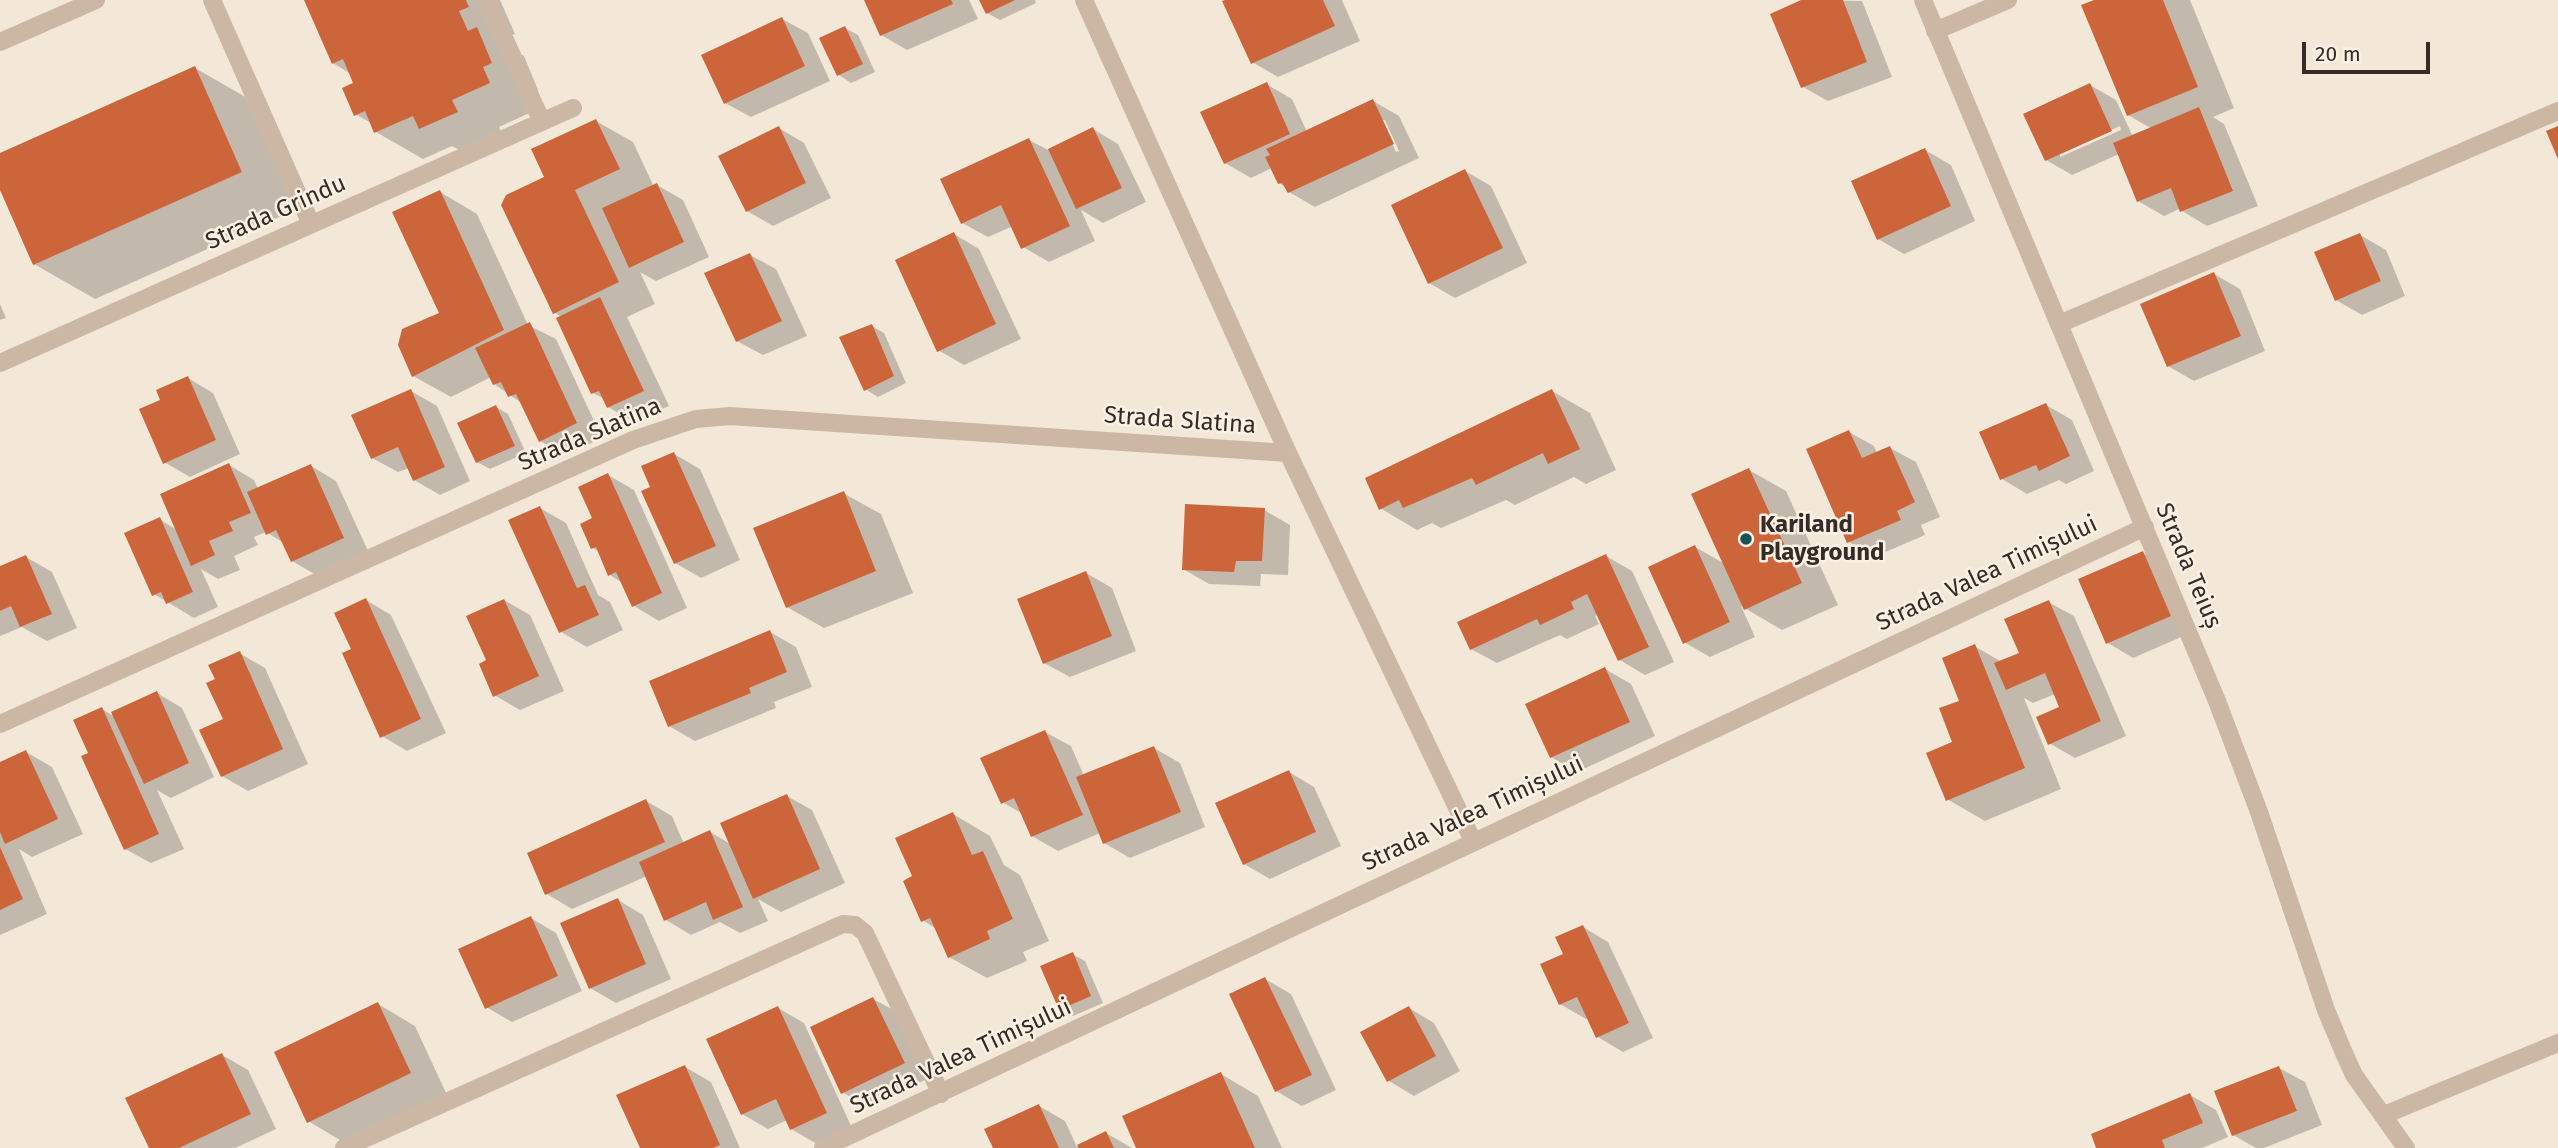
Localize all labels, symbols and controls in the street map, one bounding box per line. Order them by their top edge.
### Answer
scale bar [2306,28,2434,72]
text: 20 m [2315,41,2361,67]
street label: Strada Grindu [201,169,351,257]
street label: Strada Slatina [514,392,666,478]
street label: Strada Slatina [1103,401,1257,441]
street label: Strada Teiuș [2149,499,2227,633]
street label: Strada Valea Timișului [1872,510,2102,638]
place label: Kariland Playground [1760,511,1884,567]
marker: Kariland Playground [1738,531,1754,547]
street label: Strada Valea Timișului [1358,750,1588,878]
street label: Strada Valea Timișului [846,993,1076,1121]

